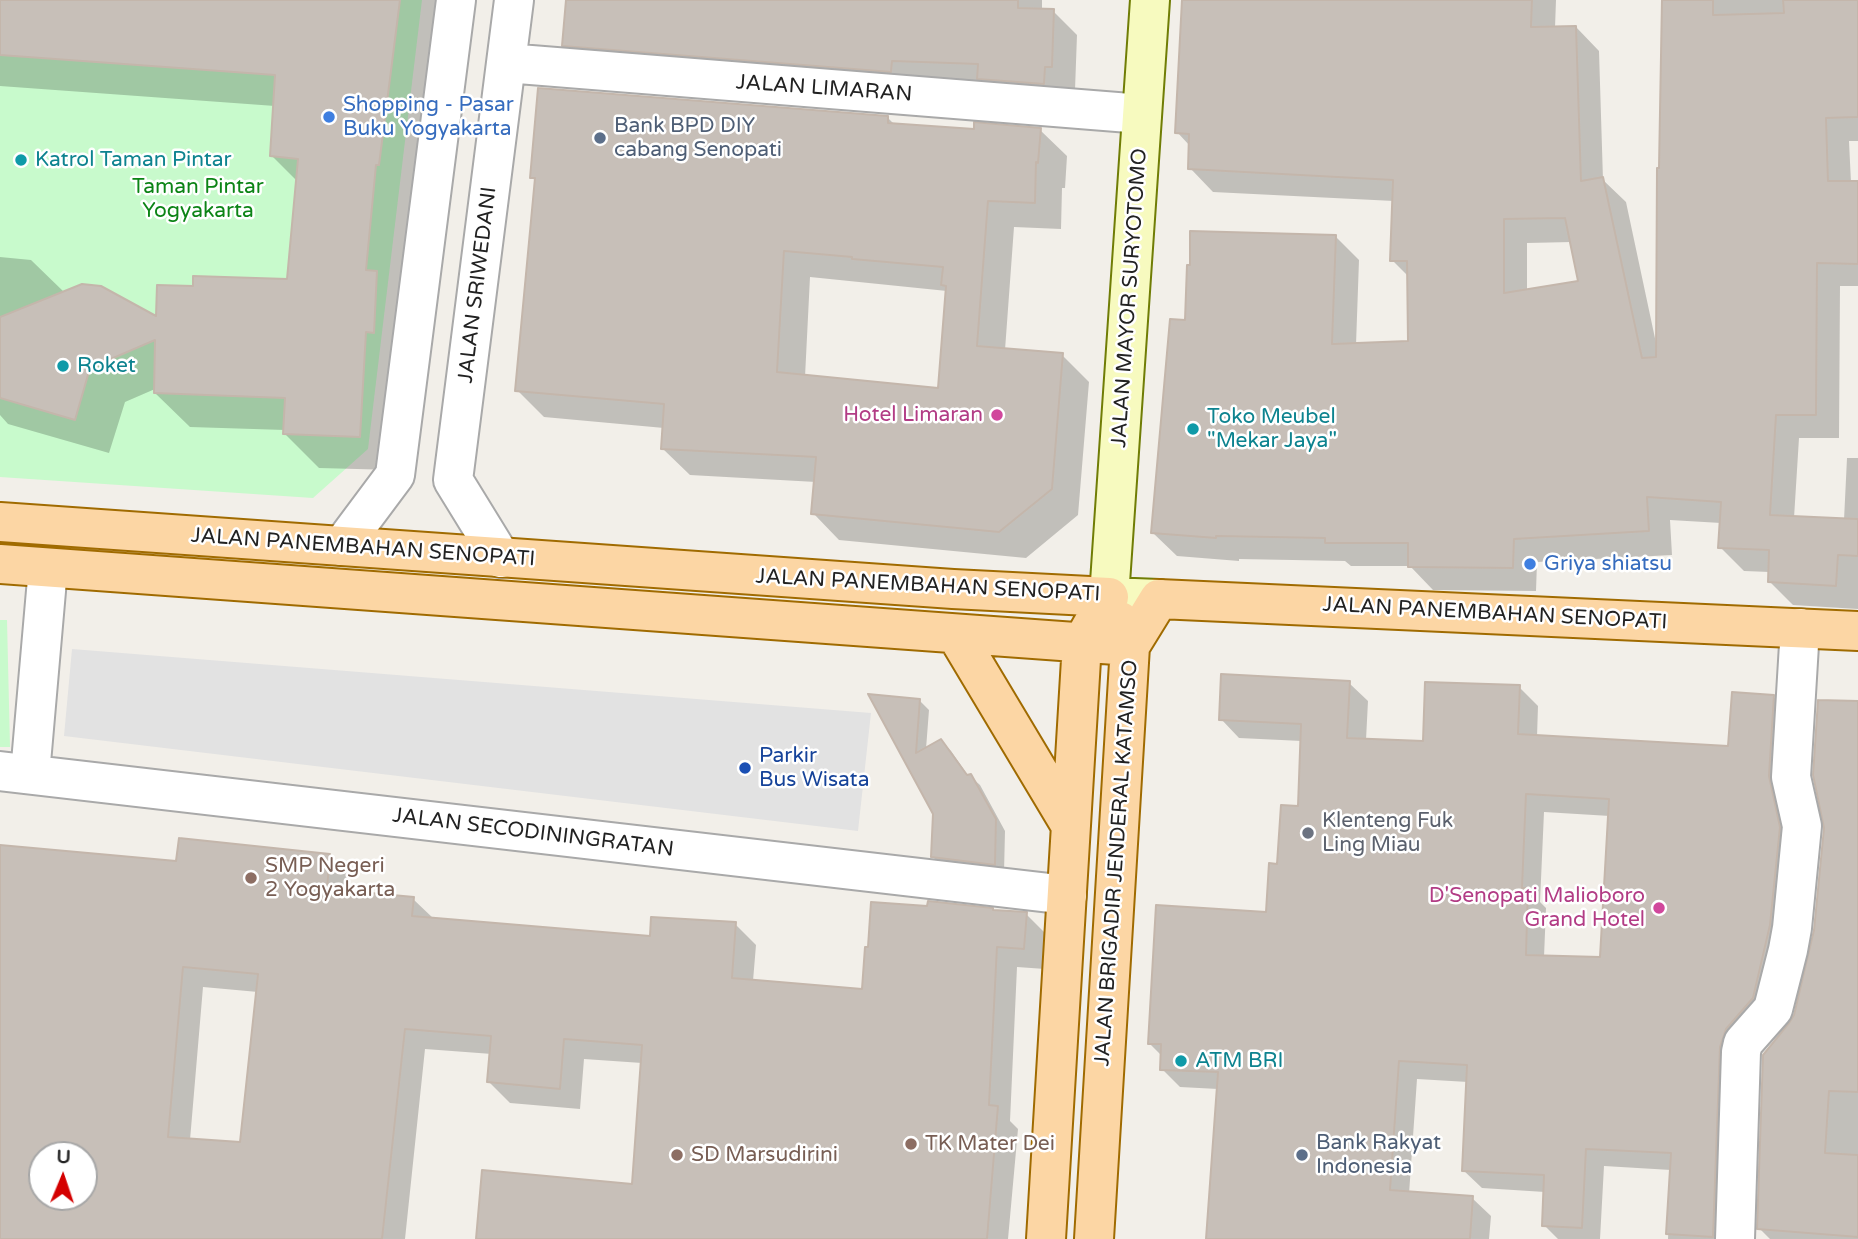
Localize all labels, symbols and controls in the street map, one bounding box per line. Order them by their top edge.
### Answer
street label: JALAN LIMARAN [735,70,913,108]
place label: Shopping - Pasar Buku Yogyakarta [343,92,514,142]
marker: Shopping - Pasar Buku Yogyakarta [321,109,337,125]
place label: Bank BPD DIY cabang Senopati [614,113,782,163]
marker: Bank BPD DIY cabang Senopati [592,130,608,146]
place label: Katrol Taman Pintar [35,147,232,173]
street label: JALAN MAYOR SURYOTOMO [1107,148,1153,448]
marker: Katrol Taman Pintar [13,152,29,168]
park label: Taman Pintar Yogyakarta [132,174,264,224]
street label: JALAN SRIWEDANI [453,185,503,385]
place label: Roket [77,353,136,379]
marker: Roket [55,358,71,374]
place label: Hotel Limaran [843,402,983,428]
place label: Toko Meubel "Mekar Jaya" [1207,404,1337,454]
marker: Hotel Limaran [989,407,1005,423]
marker: Toko Meubel "Mekar Jaya" [1185,421,1201,437]
street label: JALAN PANEMBAHAN SENOPATI [190,523,536,573]
place label: Griya shiatsu [1544,551,1672,577]
marker: Griya shiatsu [1522,556,1538,572]
street label: JALAN PANEMBAHAN SENOPATI [755,564,1101,608]
street label: JALAN PANEMBAHAN SENOPATI [1322,592,1668,636]
street label: JALAN BRIGADIR JENDERAL KATAMSO [1090,659,1144,1067]
place label: Parkir Bus Wisata [759,743,869,793]
marker: Parkir Bus Wisata [737,760,753,776]
street label: JALAN SECODININGRATAN [391,803,675,863]
place label: Klenteng Fuk Ling Miau [1322,808,1453,858]
marker: Klenteng Fuk Ling Miau [1300,825,1316,841]
place label: SMP Negeri 2 Yogyakarta [265,853,395,903]
marker: SMP Negeri 2 Yogyakarta [243,870,259,886]
place label: D'Senopati Malioboro Grand Hotel [1429,883,1645,933]
marker: D'Senopati Malioboro Grand Hotel [1651,900,1667,916]
place label: ATM BRI [1195,1048,1283,1074]
marker: ATM BRI [1173,1053,1189,1069]
place label: Bank Rakyat Indonesia [1316,1130,1441,1180]
place label: TK Mater Dei [925,1131,1055,1157]
marker: TK Mater Dei [903,1136,919,1152]
north arrow [28,1141,98,1211]
place label: SD Marsudirini [691,1142,838,1168]
text: U [56,1146,71,1168]
marker: SD Marsudirini [669,1147,685,1163]
marker: Bank Rakyat Indonesia [1294,1147,1310,1163]

